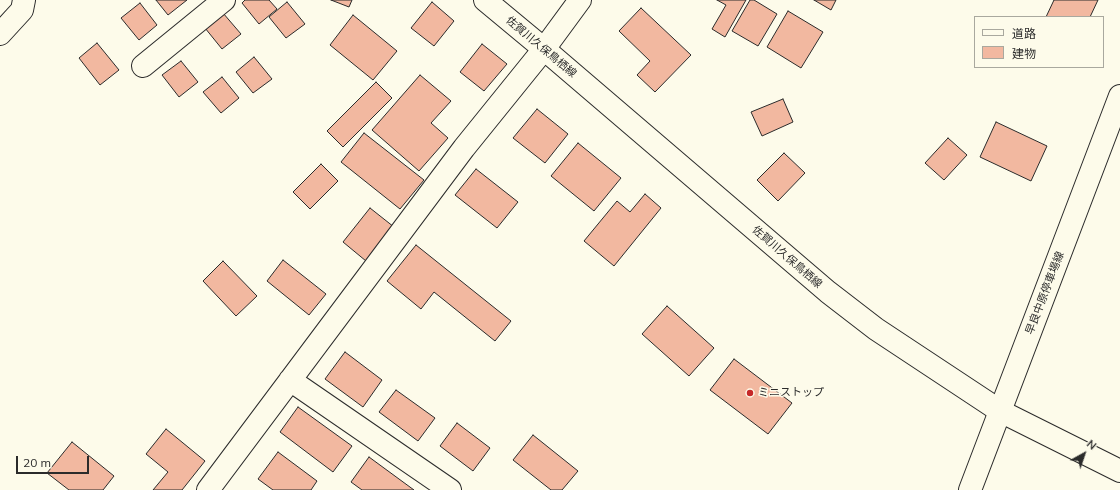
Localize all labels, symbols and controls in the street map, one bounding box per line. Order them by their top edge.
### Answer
street label: 佐賀川久保鳥栖線 [503,14,579,80]
legend [974,16,1104,68]
text: 道路 [1012,26,1036,41]
text: 建物 [1012,46,1036,61]
street label: 佐賀川久保鳥栖線 [749,223,825,291]
street label: 早良中原停車場線 [1023,250,1067,336]
place label: ミニストップ [758,386,824,400]
marker: ミニストップ [745,388,755,398]
north arrow [1064,434,1104,474]
text: N [1084,437,1099,453]
scale bar [18,448,91,474]
text: 20 m [23,455,51,470]

